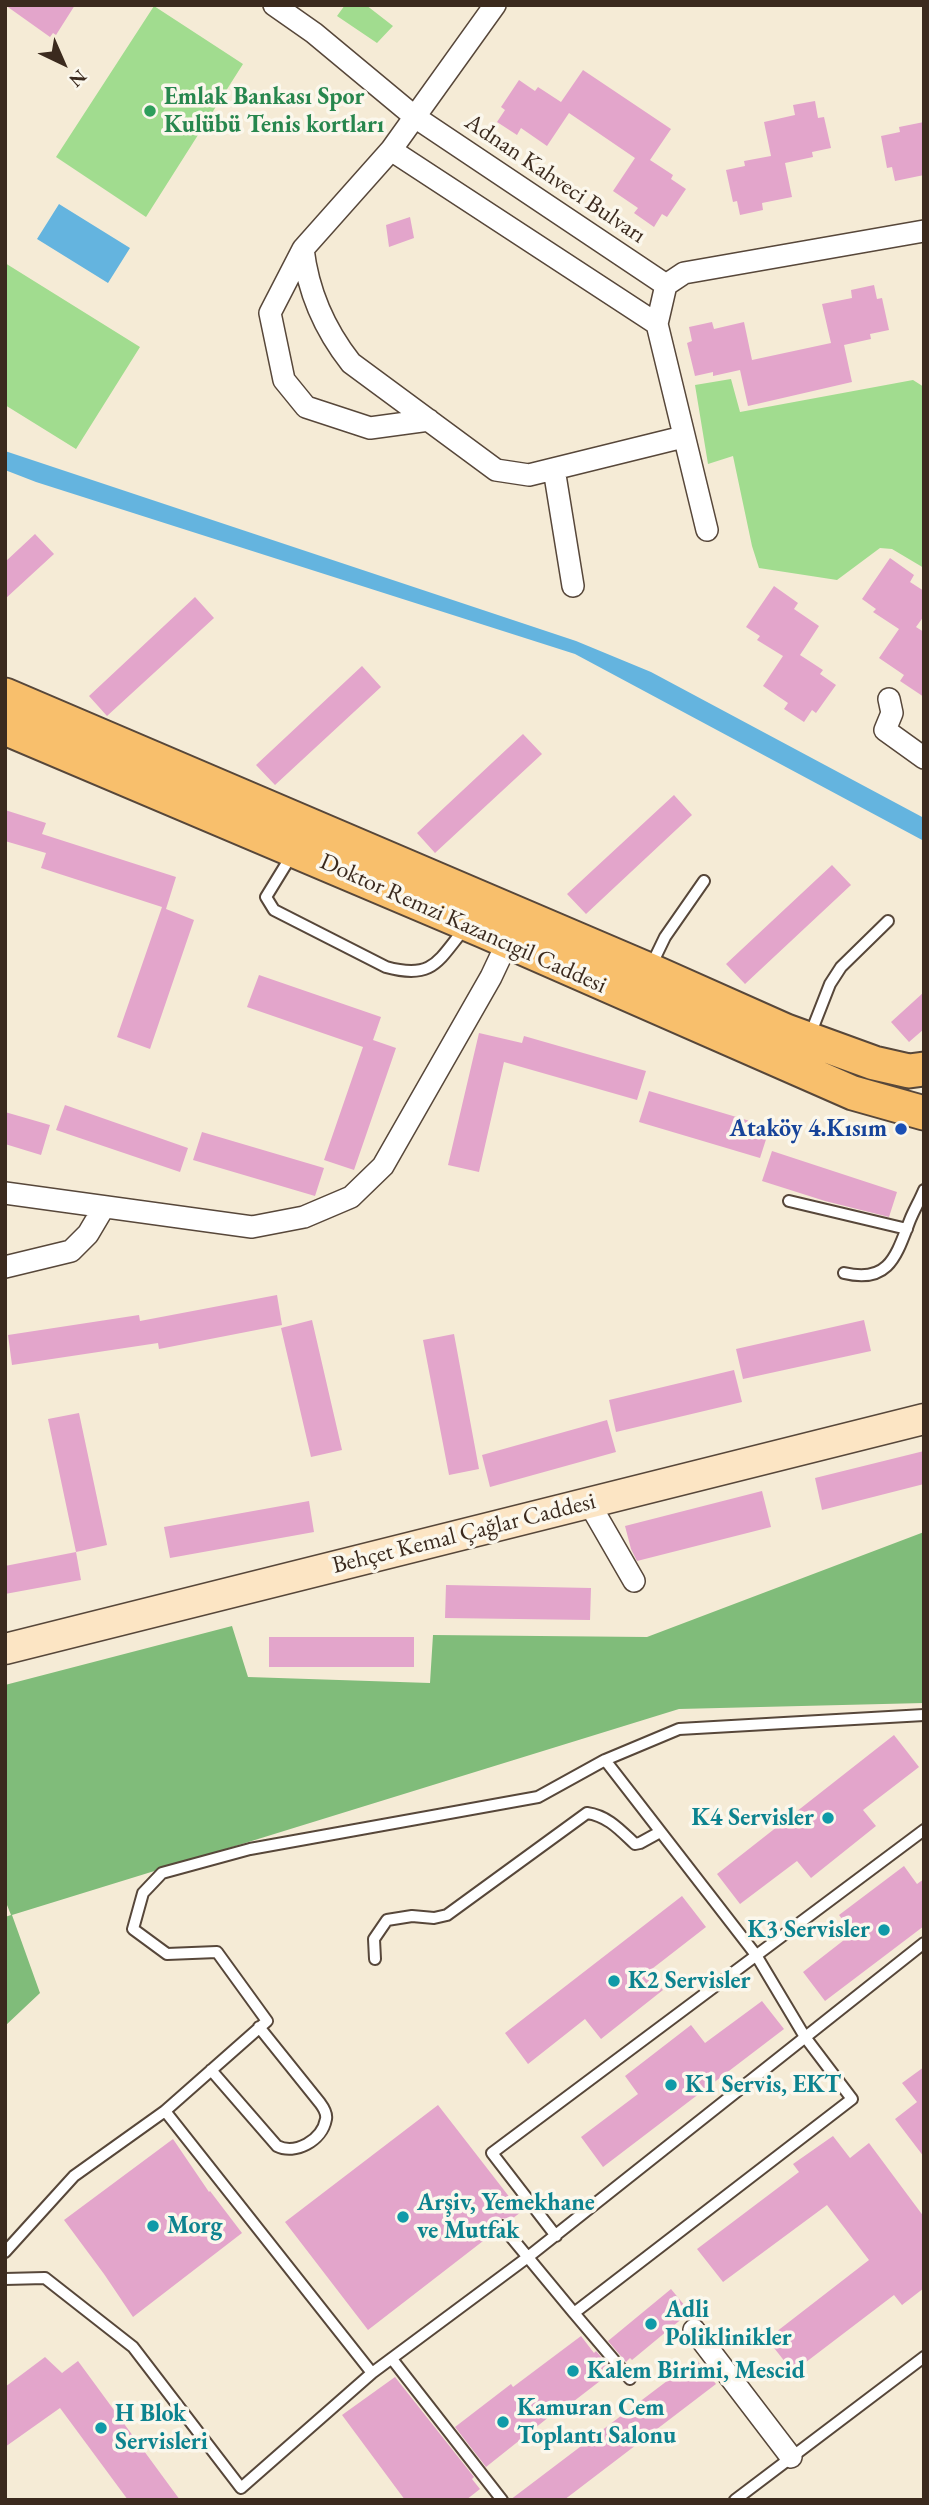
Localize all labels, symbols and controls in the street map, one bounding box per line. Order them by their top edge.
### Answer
north arrow [28,28,98,98]
text: N [64,64,92,93]
place label: Emlak Bankası Spor Kulübü Tenis kortları [164,83,384,139]
marker: Emlak Bankası Spor Kulübü Tenis kortları [142,103,158,119]
street label: Adnan Kahveci Bulvarı [459,108,651,250]
street label: Doktor Remzi Kazancıgil Caddesi [315,848,611,1000]
place label: Ataköy 4.Kısım [730,1115,887,1143]
marker: Ataköy 4.Kısım [893,1121,909,1137]
street label: Behçet Kemal Çağlar Caddesi [329,1487,599,1581]
place label: K4 Servisler [692,1804,814,1832]
marker: K4 Servisler [820,1810,836,1826]
place label: K3 Servisler [748,1916,870,1944]
marker: K3 Servisler [876,1922,892,1938]
place label: K2 Servisler [628,1967,750,1995]
marker: K2 Servisler [606,1973,622,1989]
place label: K1 Servis, EKT [685,2071,841,2099]
marker: K1 Servis, EKT [663,2077,679,2093]
place label: Arşiv, Yemekhane ve Mutfak [417,2189,595,2245]
marker: Arşiv, Yemekhane ve Mutfak [395,2209,411,2225]
place label: Morg [167,2212,223,2240]
marker: Morg [145,2218,161,2234]
place label: Adli Poliklinikler [665,2296,792,2352]
marker: Adli Poliklinikler [643,2316,659,2332]
place label: Kalem Birimi, Mescid [587,2357,805,2385]
marker: Kalem Birimi, Mescid [565,2363,581,2379]
place label: Kamuran Cem Toplantı Salonu [517,2394,676,2450]
place label: H Blok Servisleri [115,2400,208,2456]
marker: Kamuran Cem Toplantı Salonu [495,2414,511,2430]
marker: H Blok Servisleri [93,2420,109,2436]

